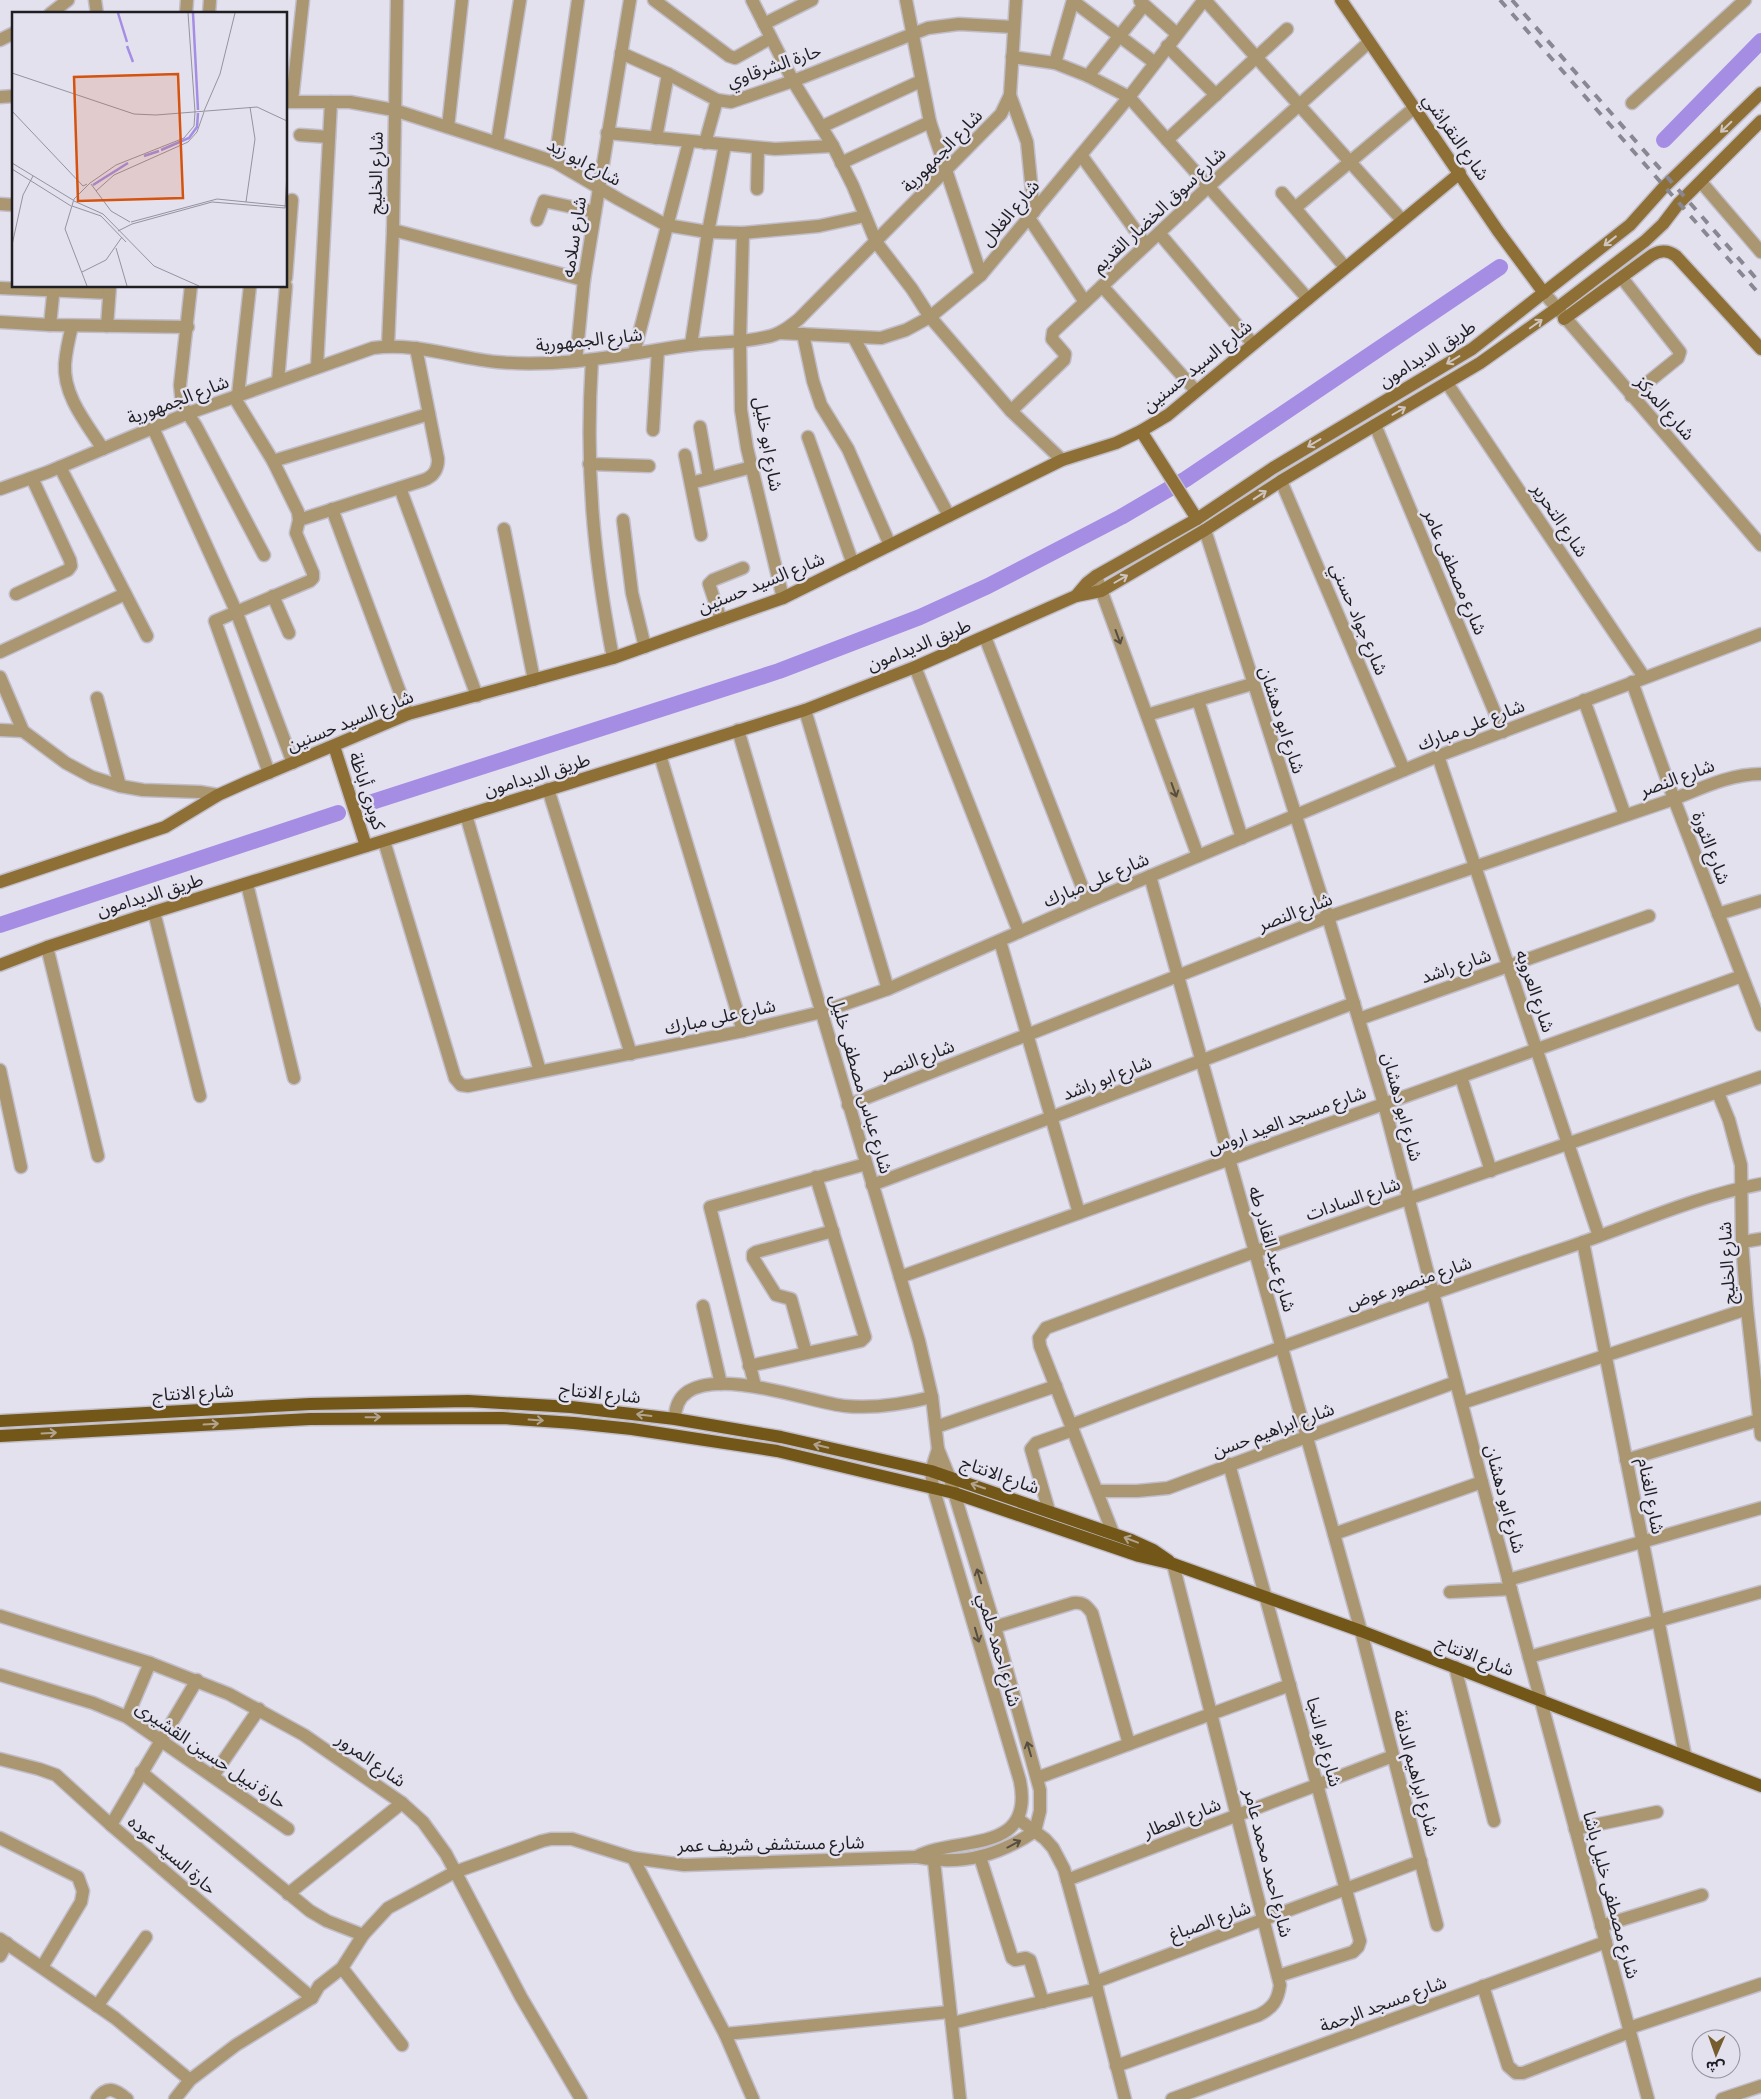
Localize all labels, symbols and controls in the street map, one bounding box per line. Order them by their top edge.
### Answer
inset map [12,12,288,288]
street label: حارة الشرقاوي [724,39,825,94]
street label: شارع النقراشي [1416,89,1495,186]
street label: شارع الجمهورية [896,104,989,199]
one-way arrow [1720,121,1732,133]
street label: شارع الخليج [363,131,391,215]
street label: شارع ابو زيد [542,132,625,193]
street label: شارع سوق الخضار القديم [1087,142,1232,280]
street label: شارع الغلال [975,175,1047,253]
street label: شارع سلامه [556,195,594,280]
one-way arrow [1604,235,1617,246]
street label: شارع السيد حسنين [1137,314,1258,419]
street label: طريق الديدامون [1374,315,1480,393]
one-way arrow [1529,319,1543,329]
street label: شارع الجمهورية [534,322,644,360]
one-way arrow [1447,355,1461,365]
street label: شارع الجمهورية [124,370,233,432]
street label: شارع المركز [1628,370,1700,447]
street label: شارع ابو خليل [746,395,788,494]
one-way arrow [1391,405,1405,415]
one-way arrow [1307,439,1321,449]
street label: شارع التحرير [1524,477,1594,563]
one-way arrow [1253,490,1267,500]
street label: شارع مصطفى عامر [1415,504,1492,639]
street label: شارع السيد حسنين [694,547,829,621]
street label: شارع جواد حسني [1323,559,1393,680]
one-way arrow [1114,574,1128,584]
street label: طريق الديدامون [863,613,974,676]
one-way arrow [1114,629,1123,644]
street label: شارع ابو دهشان [1251,663,1311,777]
street label: شارع السيد حسنين [283,685,418,759]
street label: شارع على مبارك [1414,694,1529,758]
street label: طريق الديدامون [481,747,593,802]
street label: كوبرى أباظة [344,749,391,833]
street label: شارع النصر [1635,753,1718,805]
one-way arrow [1170,781,1179,797]
street label: شارع الثورة [1684,808,1736,889]
street label: شارع على مبارك [1039,847,1153,915]
street label: طريق الديدامون [94,867,206,922]
street label: شارع النصر [1253,887,1336,939]
street label: شارع راشد [1418,943,1495,991]
street label: شارع العروبه [1508,947,1560,1036]
street label: شارع عباس مصطفى خليل [822,992,898,1177]
street label: شارع على مبارك [662,994,778,1042]
street label: شارع النصر [875,1034,958,1086]
street label: شارع ابو راشد [1059,1050,1156,1108]
street label: شارع ابو دهشان [1374,1050,1428,1165]
street label: شارع مسجد العيد اروس [1204,1080,1370,1162]
street label: شارع السادات [1302,1172,1404,1228]
street label: شارع عبد القادر طه [1241,1183,1301,1315]
street label: شارع الخليج [1713,1221,1743,1305]
street label: شارع منصور عوض [1343,1250,1476,1318]
street label: شارع الانتاج [558,1377,642,1411]
street label: شارع الانتاج [152,1379,235,1409]
street label: شارع ابراهيم حسن [1208,1397,1338,1465]
one-way arrow [636,1410,652,1420]
one-way arrow [365,1412,381,1422]
one-way arrow [527,1415,543,1425]
one-way arrow [203,1419,219,1428]
one-way arrow [40,1428,56,1437]
one-way arrow [813,1441,829,1450]
street label: شارع ابو دهشان [1477,1442,1531,1557]
street label: شارع الانتاج [957,1450,1043,1502]
street label: شارع الغنام [1630,1456,1670,1537]
one-way arrow [971,1481,986,1490]
one-way arrow [1124,1535,1140,1544]
one-way arrow [974,1568,984,1584]
street label: شارع احمد حلمي [969,1591,1027,1710]
one-way arrow [972,1627,982,1643]
street label: شارع الانتاج [1432,1630,1517,1684]
street label: شارع ابو النجا [1299,1695,1347,1790]
street label: حارة نبيل حسين القشيرى [131,1696,291,1814]
street label: شارع ابراهيم الدلفة [1386,1707,1444,1840]
street label: شارع المرور [329,1727,411,1794]
one-way arrow [1023,1742,1033,1758]
street label: شارع احمد محمد عامر [1236,1785,1298,1940]
street label: شارع العطار [1139,1792,1225,1846]
street label: شارع مصطفى خليل باشا [1575,1809,1645,1982]
street label: حارة السيد عوده [123,1810,221,1899]
street label: شارع مستشفى شريف عمر [676,1830,865,1860]
one-way arrow [1006,1839,1021,1848]
street label: شارع الصباغ [1166,1895,1255,1949]
street label: شارع مسجد الرحمة [1316,1970,1450,2040]
north arrow [1691,2029,1741,2079]
text: ش [1706,2059,1725,2076]

